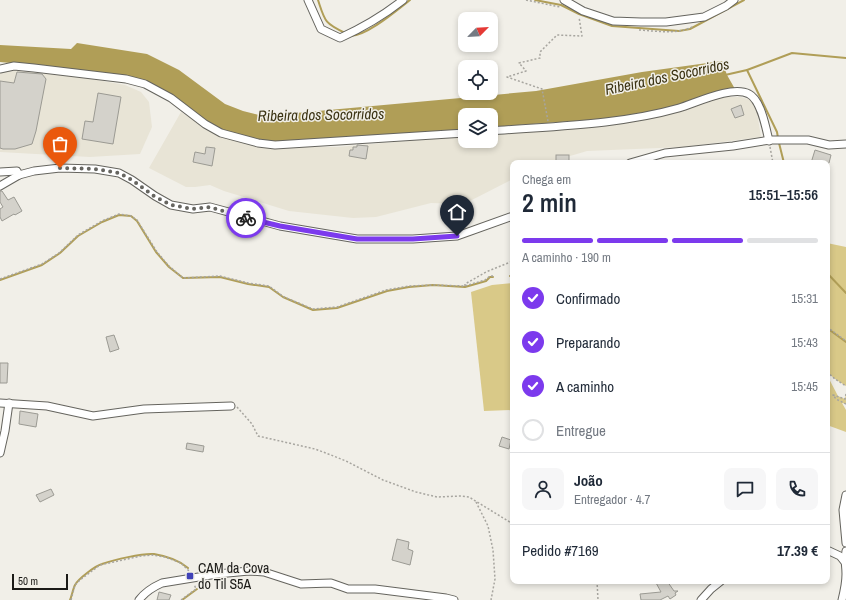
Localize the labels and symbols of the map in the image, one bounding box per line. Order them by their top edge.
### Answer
north arrow [458,12,498,52]
water label: Ribeira dos Socorridos [603,53,731,100]
water label: Ribeira dos Socorridos [258,103,384,126]
pin [43,127,77,168]
pin [440,195,474,236]
courier [226,198,266,238]
place label: CAM da Cova do Til S5A [198,559,270,593]
marker: CAM da Cova do Til S5A [185,571,195,581]
scale bar [12,572,68,591]

